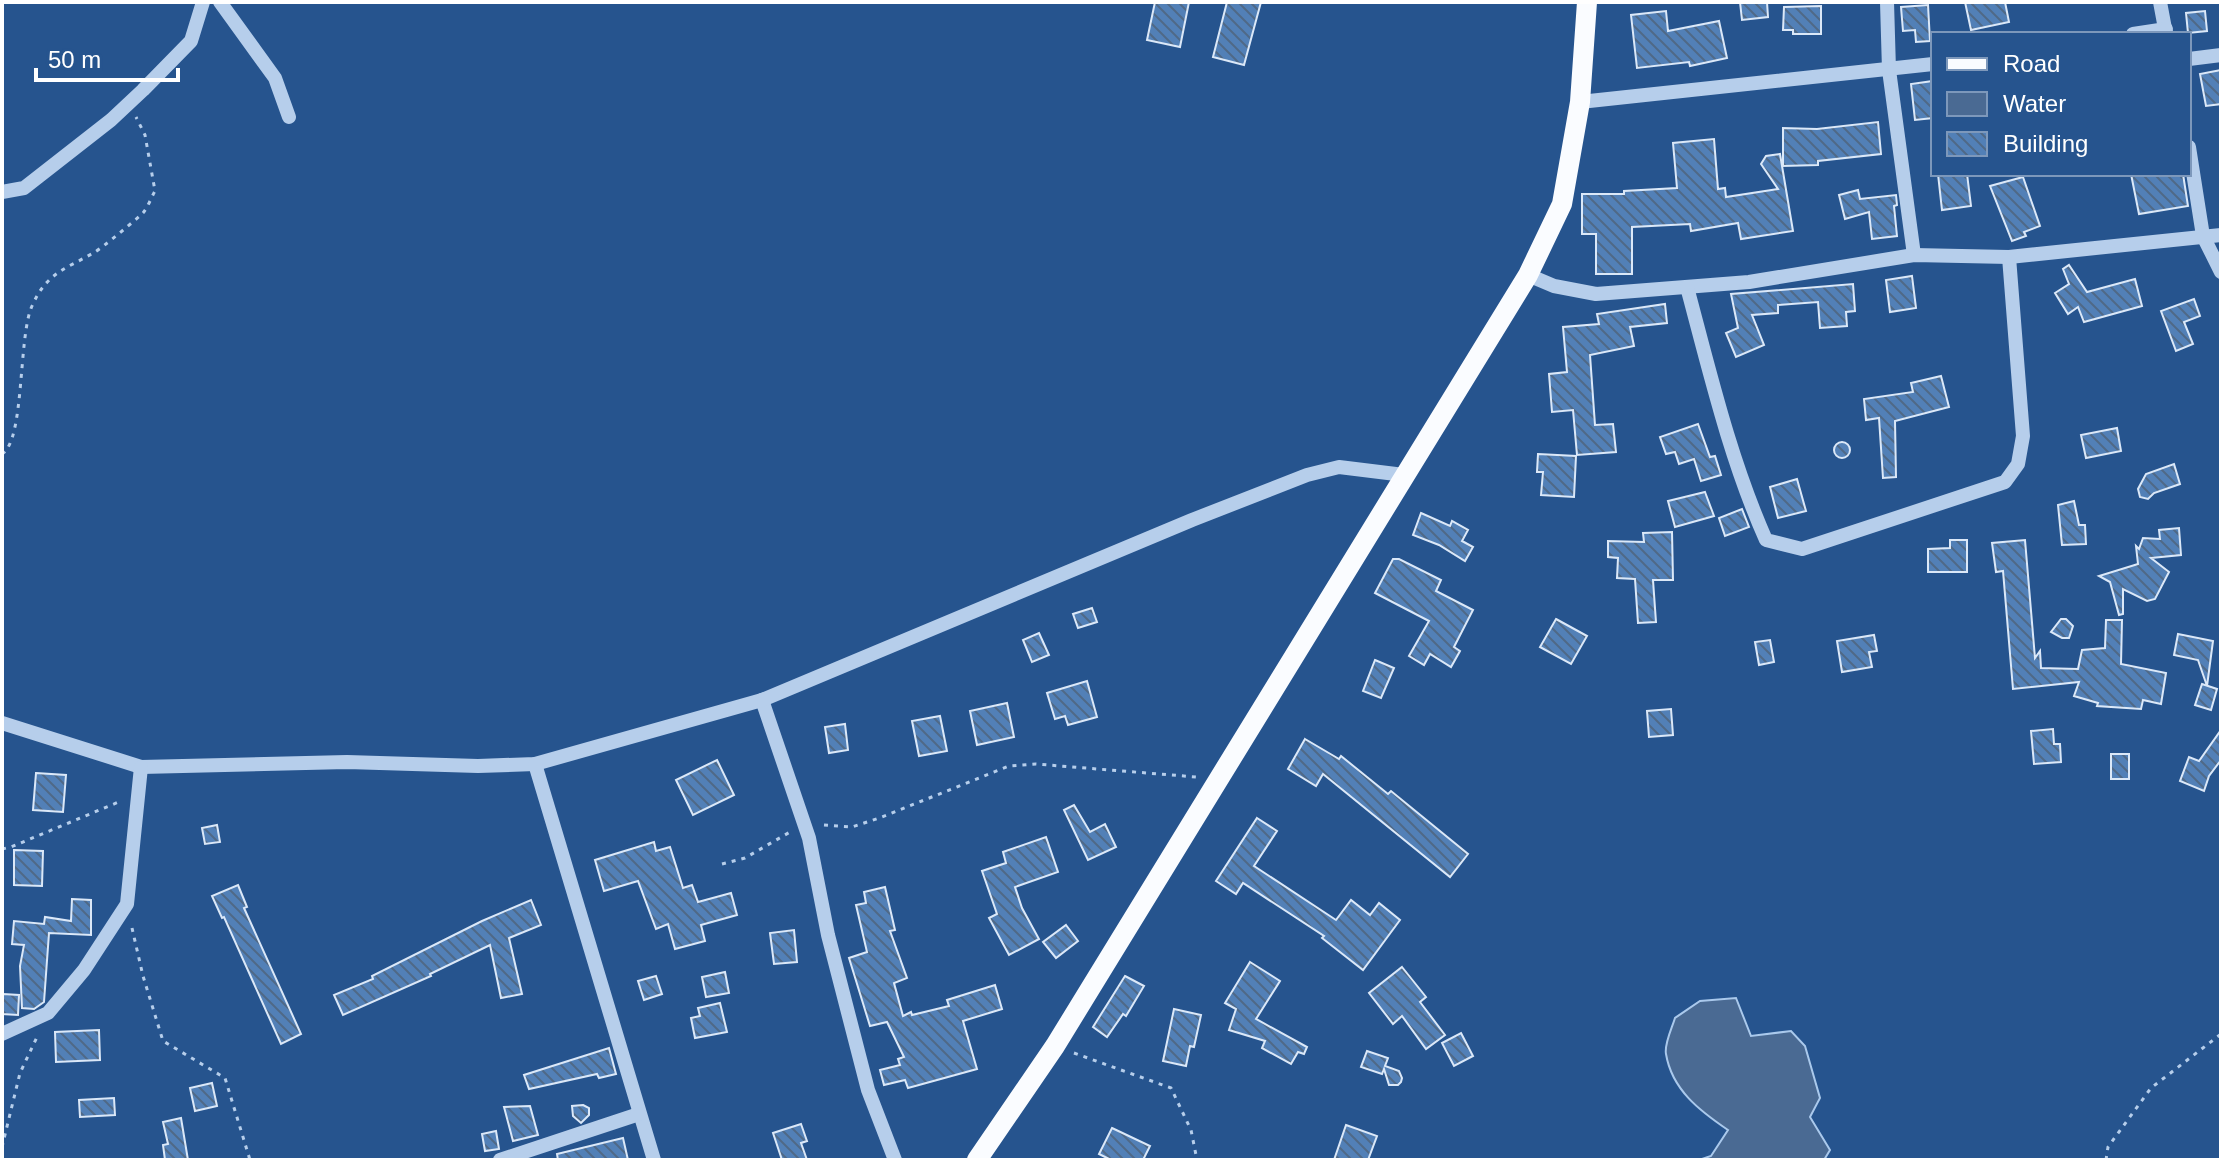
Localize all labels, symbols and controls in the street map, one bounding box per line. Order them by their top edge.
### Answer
scale bar [36,32,178,82]
legend [1931,32,2191,176]
text: 50 m [48,46,101,73]
text: Road [2003,50,2060,77]
text: Water [2003,90,2066,117]
text: Building [2003,130,2088,157]

